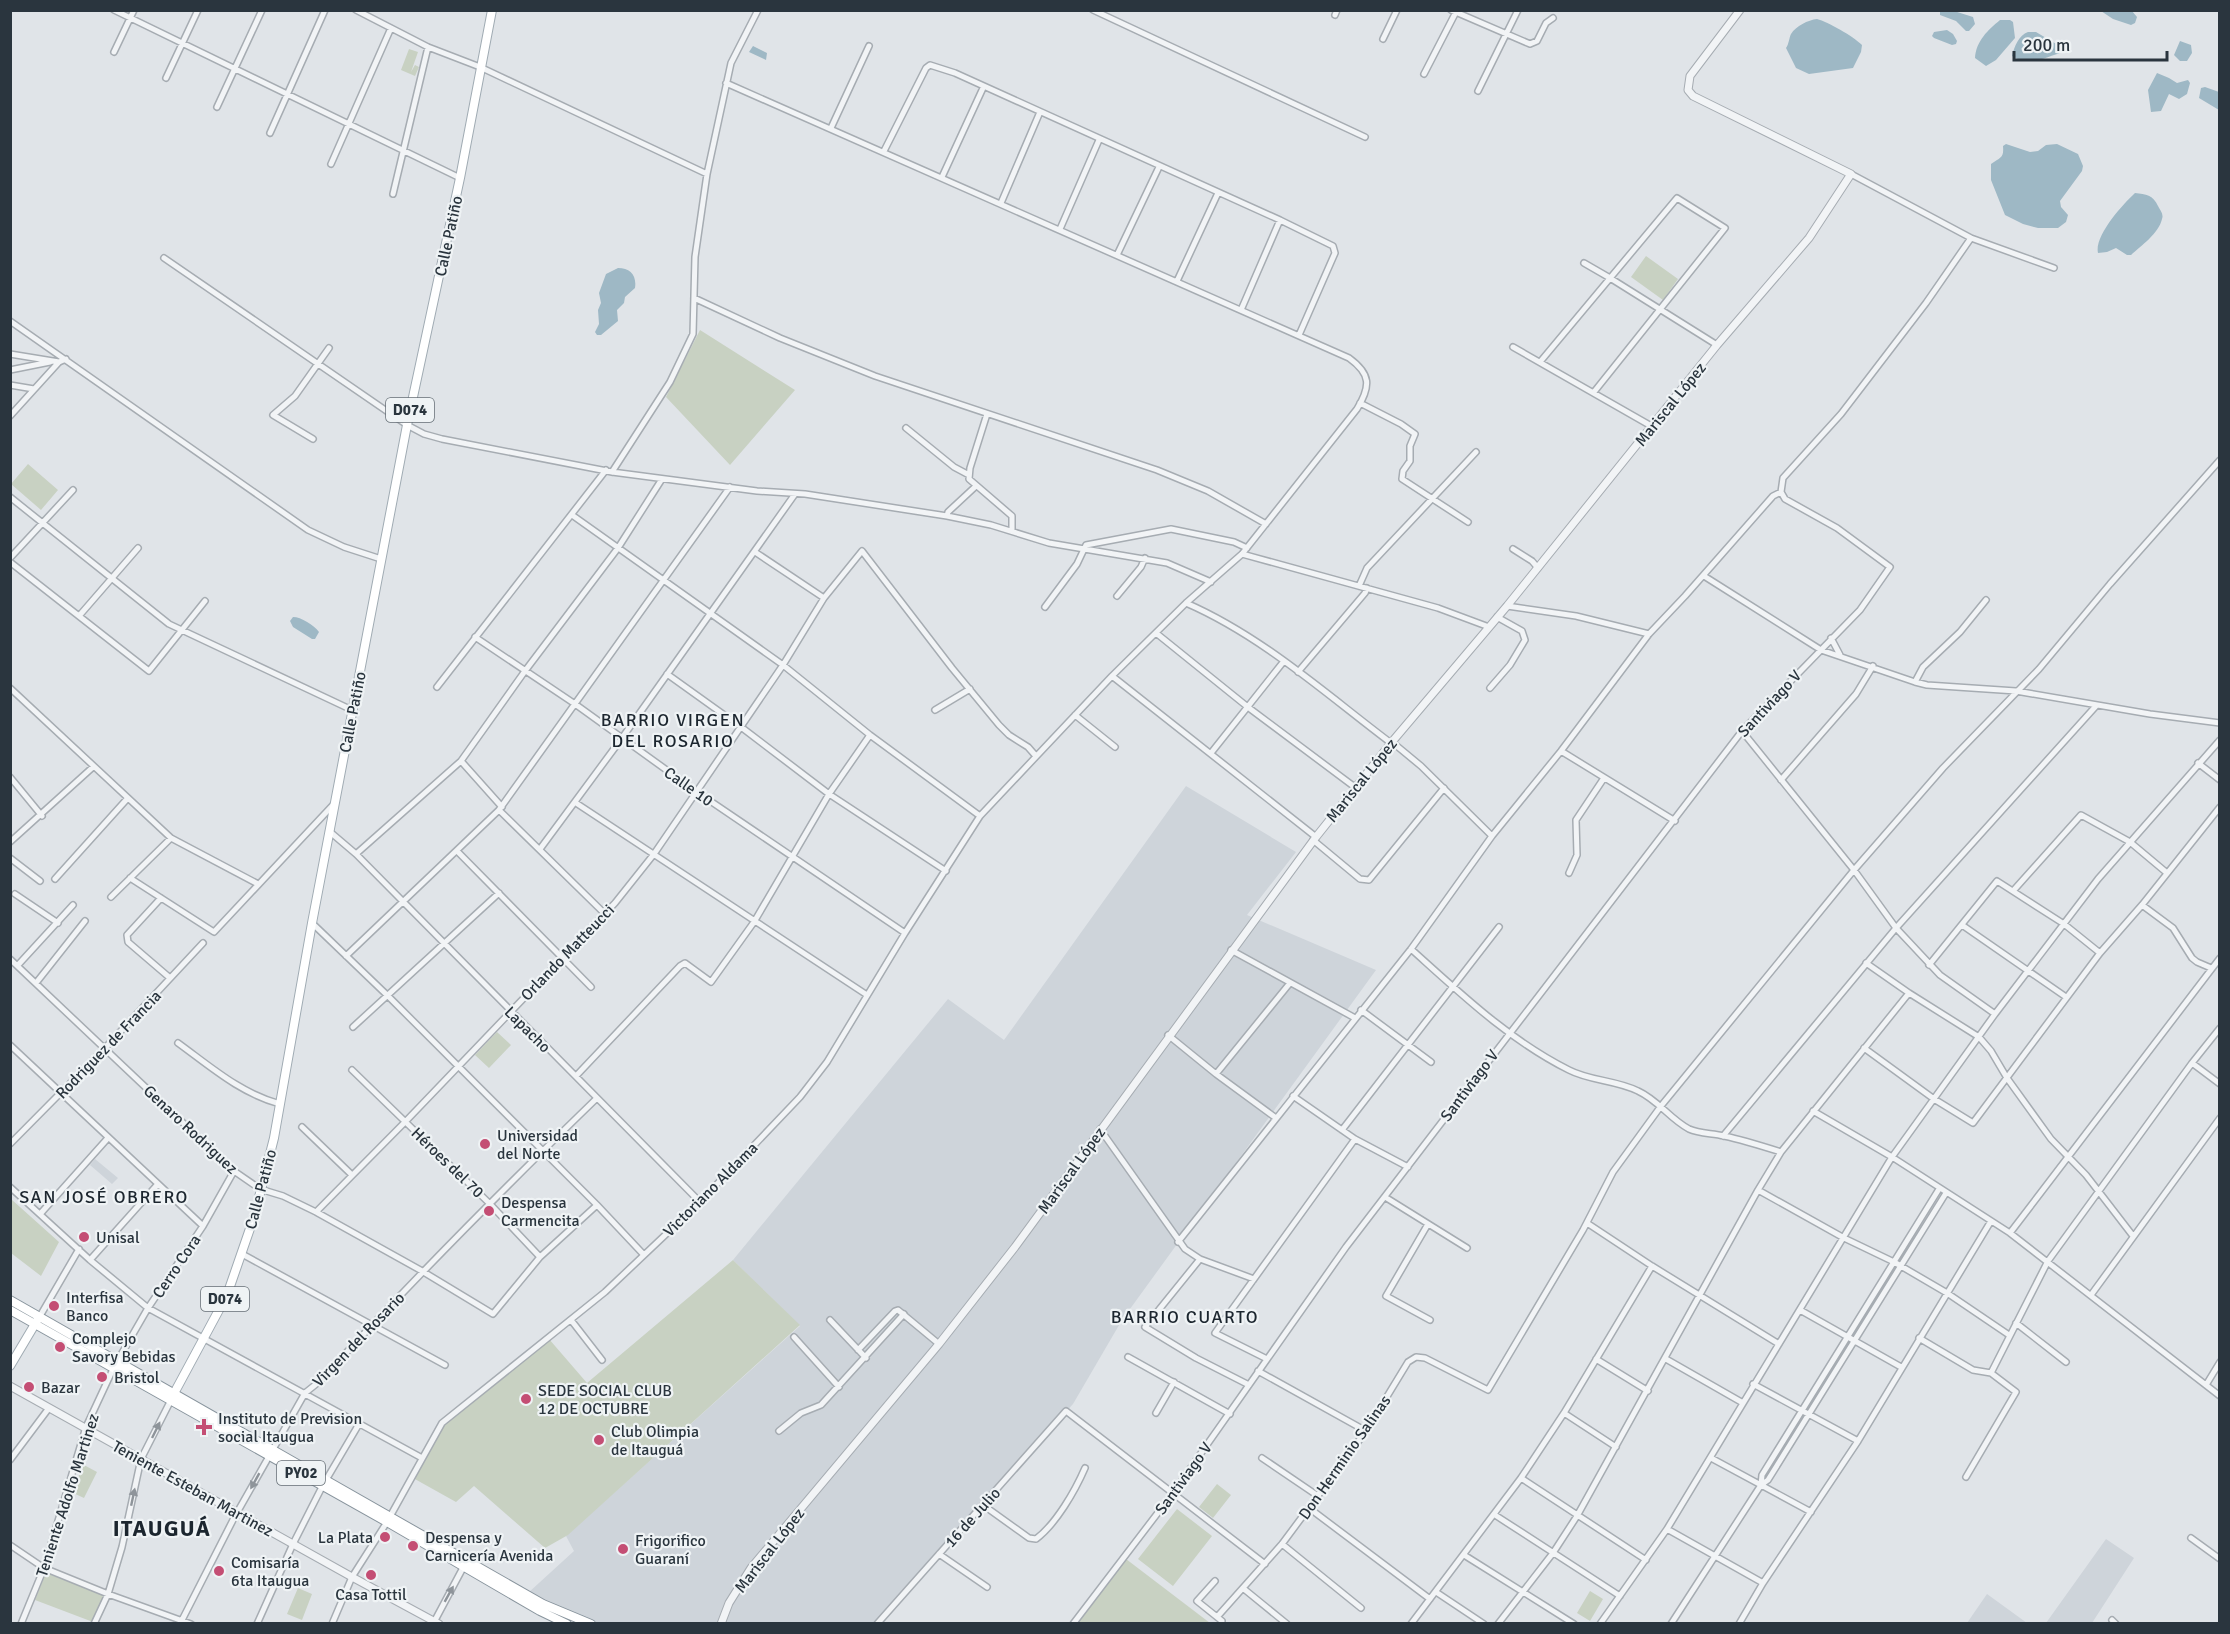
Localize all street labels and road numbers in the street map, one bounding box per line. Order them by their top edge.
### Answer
street label: Calle Patiño [431,194,467,278]
street label: Mariscal López [1631,359,1711,451]
road number: D074 [386,398,434,422]
street label: Santiviago V [1734,666,1806,741]
street label: Calle Patiño [335,670,371,754]
street label: Mariscal López [1322,735,1402,827]
street label: Calle 10 [660,763,717,811]
street label: Orlando Matteucci [517,900,619,1005]
street label: Rodriguez de Francia [52,986,166,1103]
street label: Lapacho [500,1002,555,1057]
street label: Santiviago V [1436,1046,1503,1125]
street label: Genaro Rodriguez [139,1081,242,1179]
street label: Héroes del 70 [407,1123,488,1202]
street label: Mariscal López [1034,1123,1110,1218]
street label: Victoriano Aldama [659,1138,762,1241]
street label: Calle Patiño [241,1147,281,1231]
street label: Cerro Cora [148,1231,205,1302]
road number: D074 [201,1287,249,1311]
street label: Virgen del Rosario [308,1288,409,1391]
street label: Don Herminio Salinas [1294,1391,1395,1524]
street label: Teniente Adolfo Martinez [32,1411,104,1580]
street label: Teniente Esteban Martinez [109,1436,276,1541]
street label: Santiviago V [1151,1438,1217,1519]
road number: PY02 [277,1461,325,1485]
street label: 16 de Julio [941,1483,1005,1552]
street label: Mariscal López [730,1504,809,1597]

